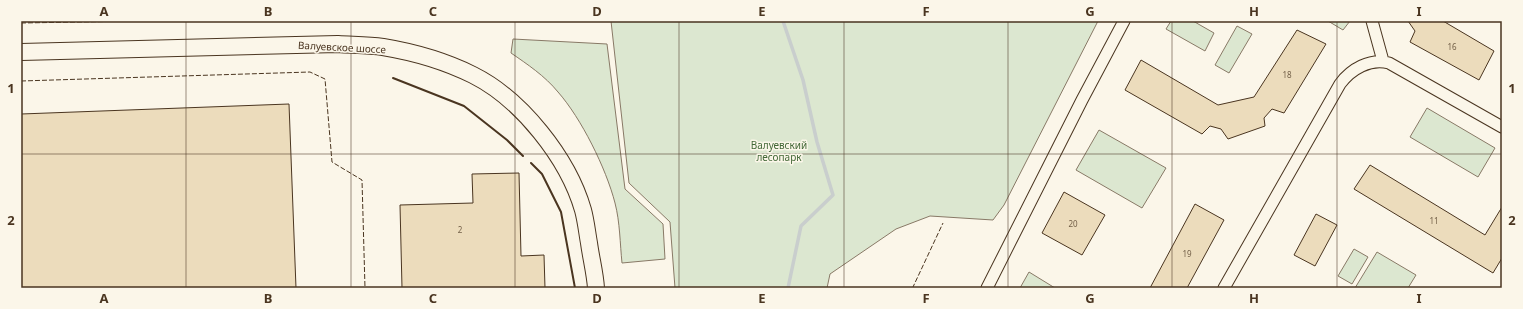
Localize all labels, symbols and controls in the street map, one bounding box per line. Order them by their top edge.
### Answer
text: A [100,2,109,20]
text: B [264,2,272,20]
text: C [429,2,437,20]
text: D [592,2,602,20]
text: E [758,2,766,20]
text: F [922,2,930,20]
text: G [1085,2,1095,20]
text: H [1249,2,1259,20]
text: I [1416,2,1422,20]
street label: Валуевское шоссе [298,38,387,56]
house number: 16 [1447,41,1457,52]
house number: 18 [1282,69,1292,80]
text: 1 [7,79,15,97]
text: 1 [1508,79,1516,97]
park label: Валуевский лесопарк [751,138,807,164]
text: 2 [7,211,15,229]
text: 2 [1508,211,1516,229]
house number: 11 [1429,215,1439,226]
house number: 20 [1068,218,1078,229]
house number: 2 [458,224,463,235]
house number: 19 [1182,248,1192,259]
text: A [100,289,109,307]
text: B [264,289,272,307]
text: C [429,289,437,307]
text: D [592,289,602,307]
text: E [758,289,766,307]
text: F [922,289,930,307]
text: G [1085,289,1095,307]
text: H [1249,289,1259,307]
text: I [1416,289,1422,307]

